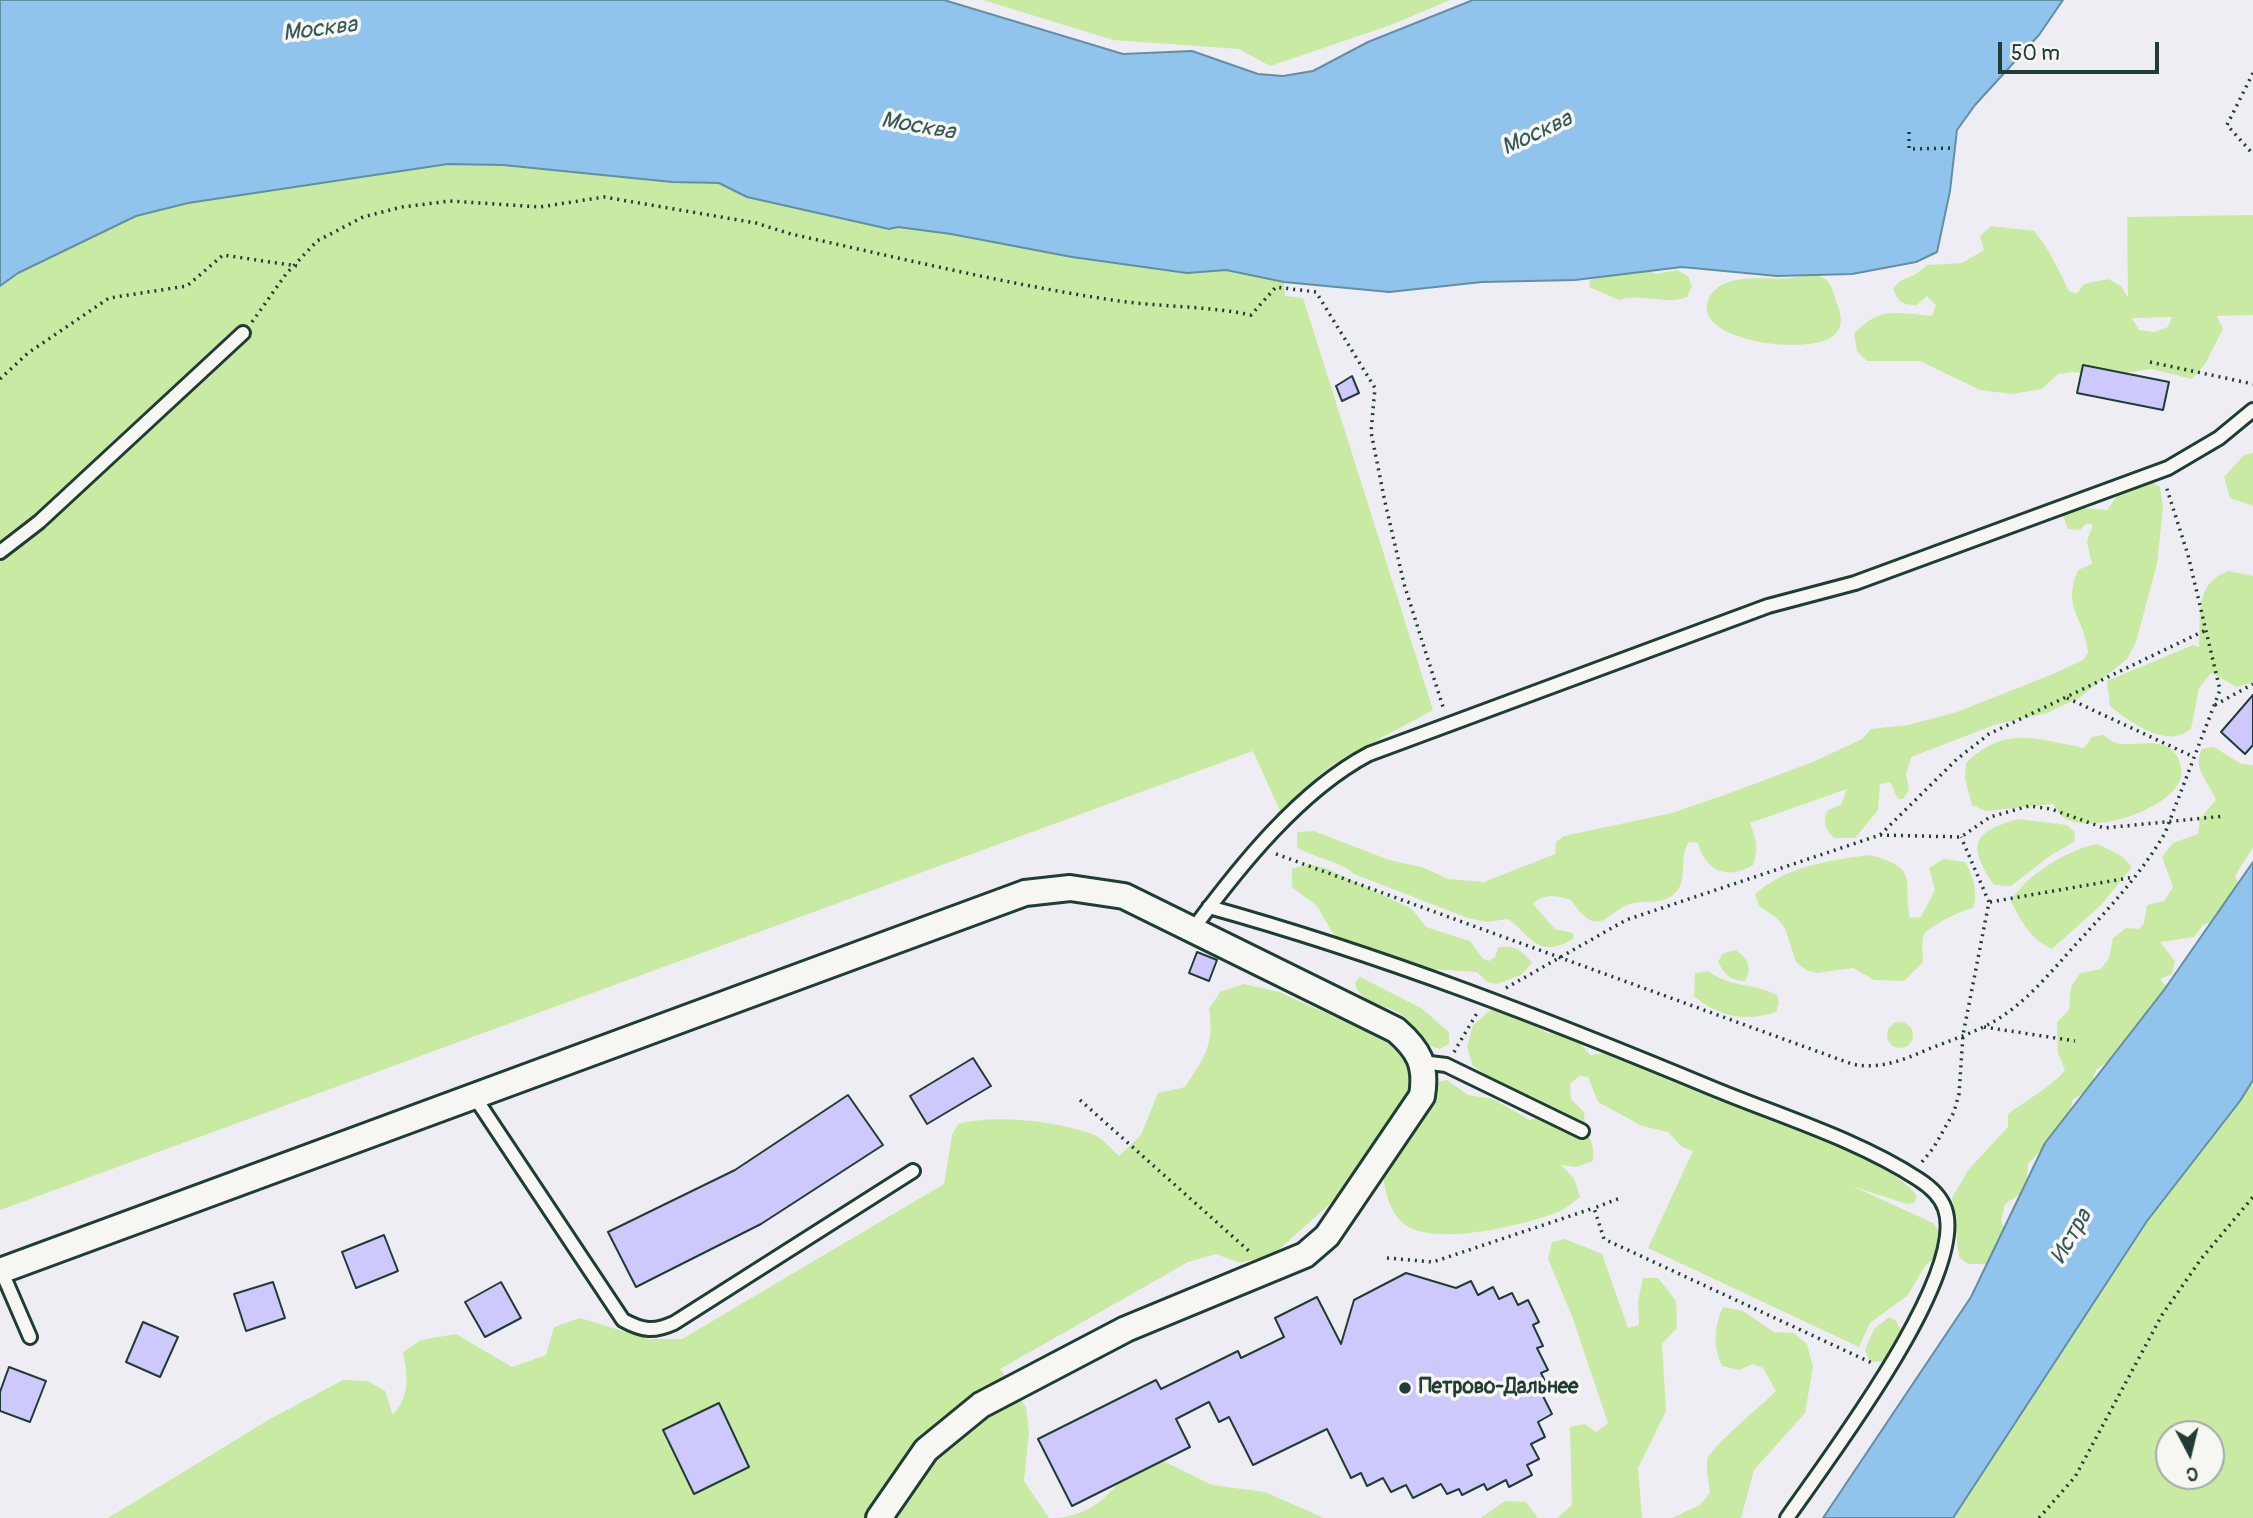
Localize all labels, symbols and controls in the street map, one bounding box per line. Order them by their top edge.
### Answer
water label: Москва [281,12,359,48]
scale bar [2001,28,2162,72]
text: 50 m [2011,40,2060,67]
water label: Москва [1497,106,1577,162]
water label: Москва [879,107,957,147]
water label: Истра [2046,1205,2098,1269]
place label: Петрово-Дальнее [1419,1375,1578,1401]
marker: Петрово-Дальнее [1397,1380,1413,1396]
north arrow [2155,1420,2225,1490]
text: С [2185,1461,2200,1486]

